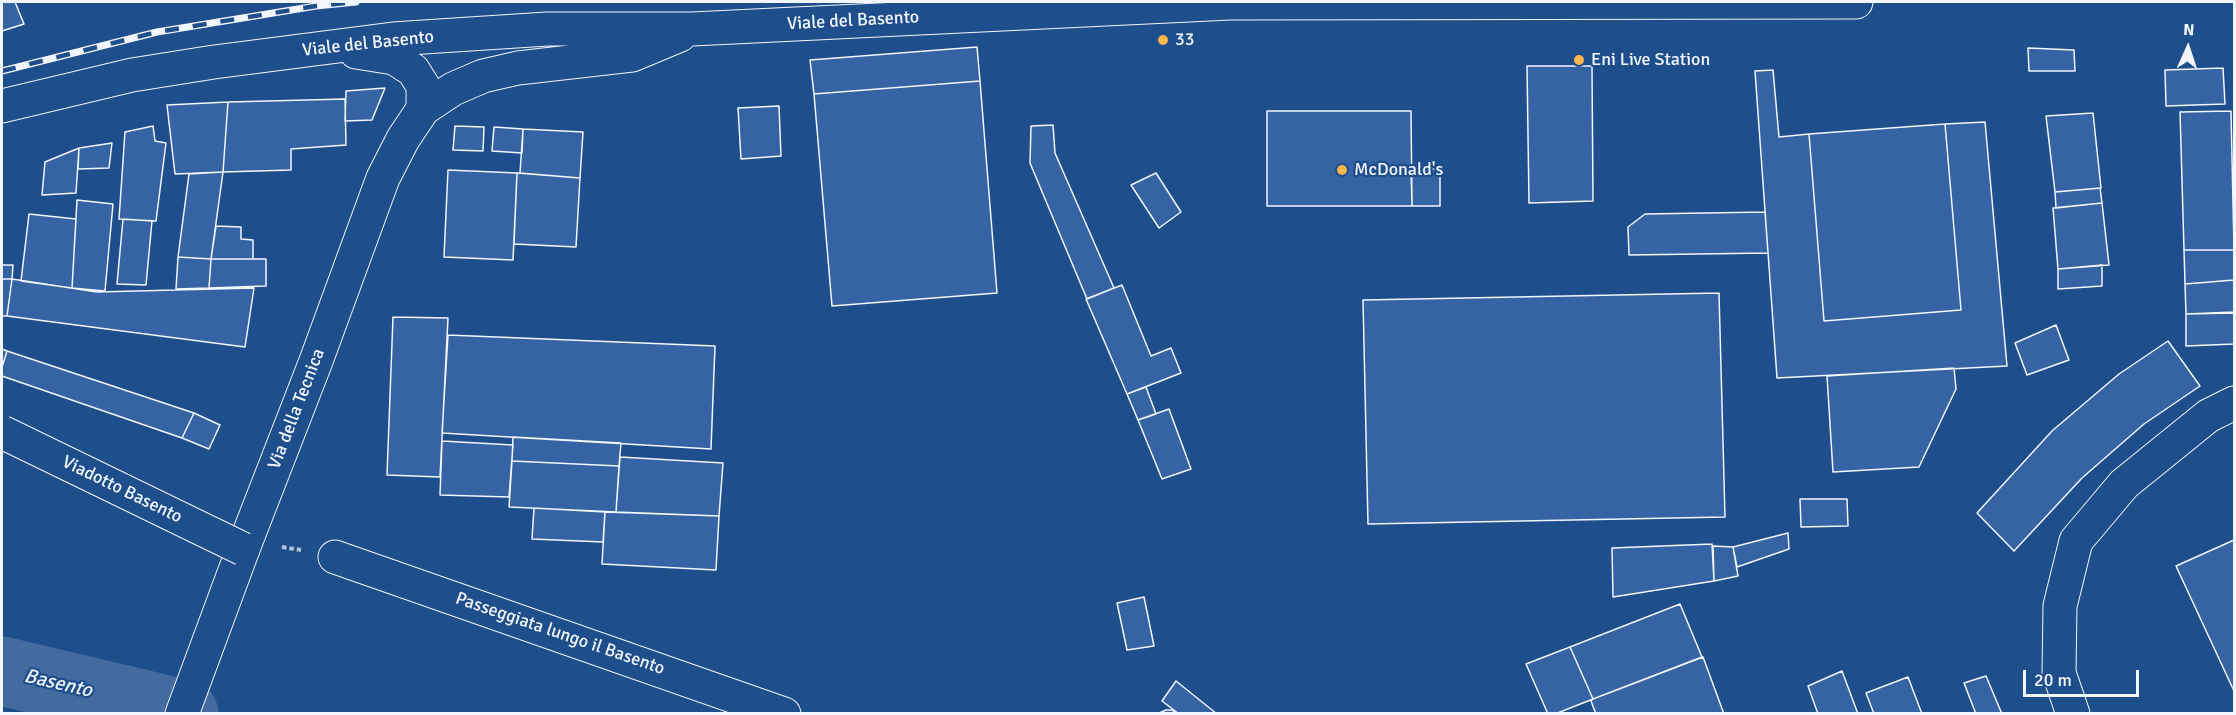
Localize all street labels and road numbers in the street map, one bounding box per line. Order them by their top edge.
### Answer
street label: Viale del Basento [786,7,920,35]
street label: Viale del Basento [301,26,435,62]
street label: Via della Tecnica [264,346,330,472]
street label: Viadotto Basento [58,452,186,528]
street label: Passeggiata lungo il Basento [453,588,667,680]

